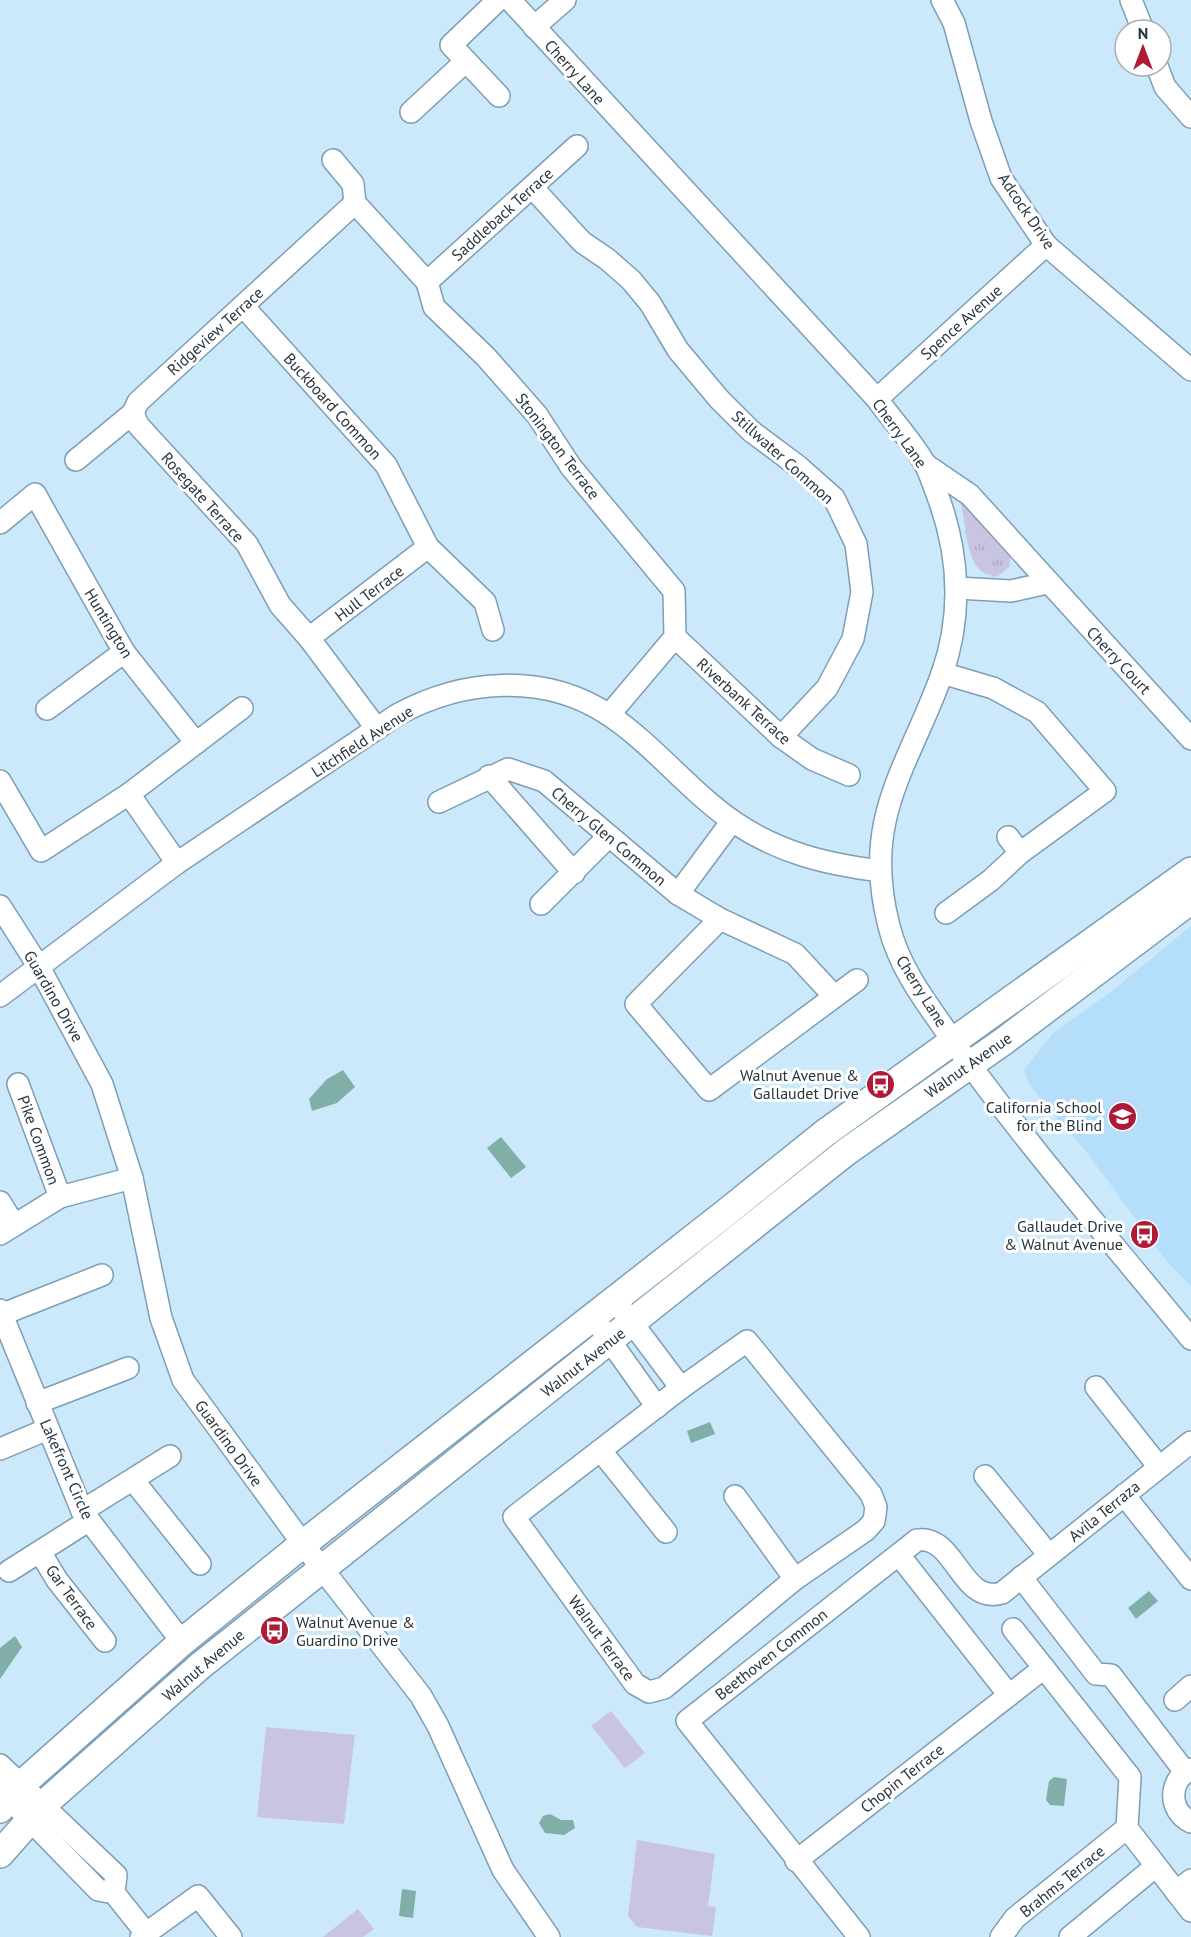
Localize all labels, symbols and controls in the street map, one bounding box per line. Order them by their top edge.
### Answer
north arrow [1113,18,1173,78]
text: N [1138,23,1148,43]
street label: Cherry Lane [541,35,609,109]
street label: Saddleback Terrace [447,163,557,265]
street label: Adcock Drive [994,169,1060,253]
street label: Spence Avenue [916,280,1006,364]
street label: Ridgeview Terrace [163,283,267,379]
street label: Buckboard Common [280,348,386,464]
street label: Stonington Terrace [512,389,604,503]
street label: Cherry Lane [868,394,932,472]
street label: Stillwater Common [728,406,838,508]
street label: Rosegate Terrace [157,448,249,546]
street label: Hull Terrace [331,561,407,625]
street label: Huntington [80,585,138,661]
street label: Cherry Court [1083,622,1156,698]
street label: Riverbank Terrace [693,653,795,749]
street label: Litchfield Avenue [307,701,417,781]
street label: Cherry Glen Common [547,782,671,890]
street label: Guardino Drive [20,947,88,1045]
street label: Cherry Lane [892,951,952,1031]
street label: Walnut Avenue [921,1028,1015,1102]
place label: Walnut Avenue & Gallaudet Drive [740,1065,859,1103]
bus stop icon: Walnut Avenue & Gallaudet Drive [864,1068,896,1100]
street label: Pike Common [14,1093,64,1187]
place label: California School for the Blind [986,1097,1102,1135]
school or university icon: California School for the Blind [1107,1100,1139,1132]
place label: Gallaudet Drive & Walnut Avenue [1004,1216,1123,1254]
bus stop icon: Gallaudet Drive & Walnut Avenue [1128,1219,1160,1251]
street label: Walnut Avenue [537,1323,629,1401]
street label: Guardino Drive [191,1396,267,1490]
street label: Lakefront Circle [36,1416,98,1522]
street label: Avila Terraza [1064,1476,1144,1546]
street label: Gar Terrace [42,1560,102,1634]
street label: Walnut Terrace [564,1591,640,1685]
street label: Beethoven Common [711,1604,831,1704]
place label: Walnut Avenue & Guardino Drive [296,1612,415,1650]
bus stop icon: Walnut Avenue & Guardino Drive [259,1615,291,1647]
street label: Walnut Avenue [158,1625,248,1705]
street label: Chopin Terrace [856,1739,948,1817]
street label: Brahms Terrace [1015,1841,1109,1921]

